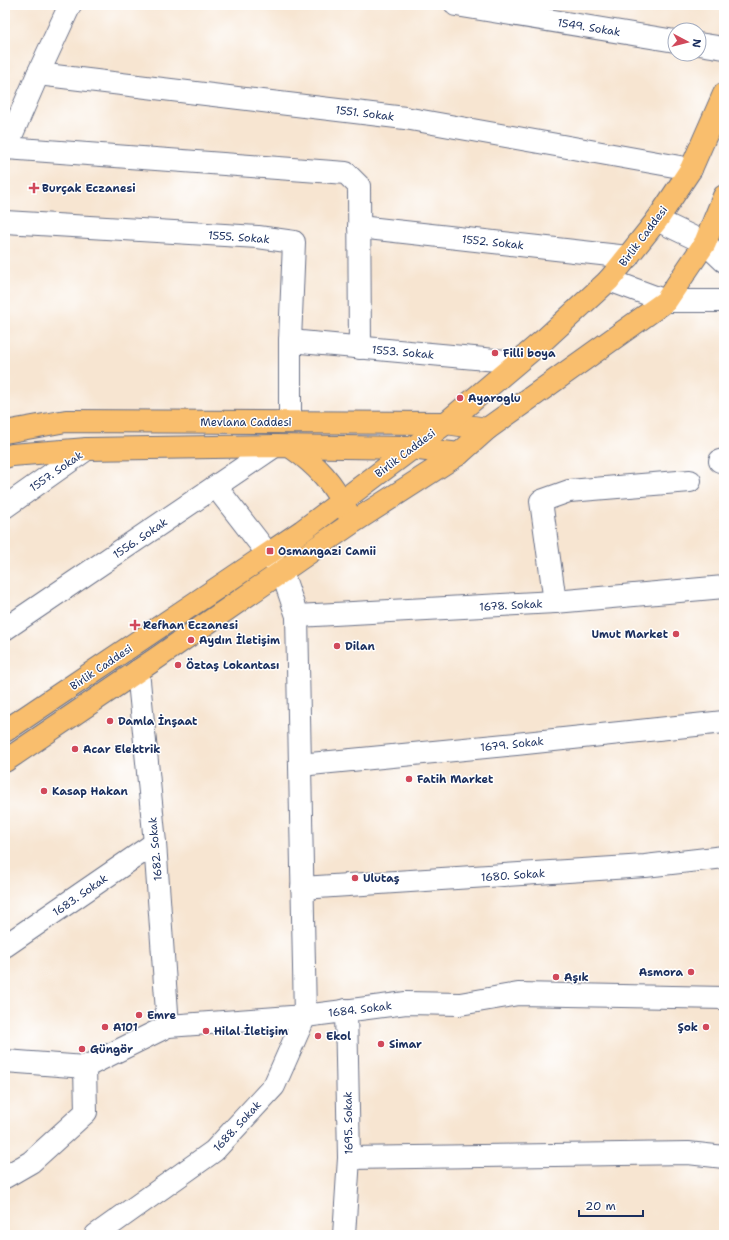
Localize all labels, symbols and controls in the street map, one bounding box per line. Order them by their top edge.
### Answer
street label: 1549. Sokak [556,15,622,40]
north arrow [667,22,707,62]
text: N [688,38,704,49]
street label: 1551. Sokak [335,102,395,125]
place label: Burçak Eczanesi [42,181,136,196]
marker: Burçak Eczanesi [29,183,39,193]
street label: Birlik Caddesi [616,203,671,270]
street label: 1555. Sokak [208,228,270,247]
street label: 1552. Sokak [461,232,525,253]
street label: 1553. Sokak [371,342,435,363]
place label: Filli boya [503,346,556,361]
marker: Filli boya [490,348,500,358]
place label: Ayaroglu [468,391,521,406]
marker: Ayaroglu [455,393,465,403]
street label: Mevlana Caddesi [200,415,292,430]
street label: Birlik Caddesi [372,426,439,481]
street label: 1557. Sokak [27,448,86,495]
street label: 1556. Sokak [110,515,171,562]
place label: Osmangazi Camii [278,544,376,559]
marker: Osmangazi Camii [265,546,275,556]
street label: 1678. Sokak [479,596,543,615]
place label: Refhan Eczanesi [143,618,238,633]
marker: Refhan Eczanesi [130,620,140,630]
place label: Umut Market [591,627,669,642]
marker: Umut Market [671,629,681,639]
place label: Aydın İletişim [199,632,280,648]
marker: Aydın İletişim [186,635,196,645]
place label: Dilan [345,639,375,654]
street label: Birlik Caddesi [67,641,135,694]
marker: Dilan [332,641,342,651]
place label: Öztaş Lokantası [186,658,279,673]
marker: Öztaş Lokantası [173,660,183,670]
place label: Damla İnşaat [118,713,198,729]
marker: Damla İnşaat [105,716,115,726]
street label: 1679. Sokak [480,734,544,755]
place label: Acar Elektrik [83,742,160,757]
marker: Acar Elektrik [70,744,80,754]
place label: Fatih Market [417,772,494,787]
marker: Fatih Market [404,774,414,784]
place label: Kasap Hakan [52,784,128,799]
marker: Kasap Hakan [39,786,49,796]
street label: 1682. Sokak [145,816,166,881]
street label: 1680. Sokak [481,866,546,885]
street label: 1683. Sokak [50,871,111,920]
place label: Ulutaş [363,871,400,886]
marker: Ulutaş [350,873,360,883]
place label: Asmora [639,965,683,980]
marker: Asmora [686,967,696,977]
place label: Aşık [564,970,589,985]
marker: Aşık [551,972,561,982]
street label: 1684. Sokak [327,998,393,1021]
place label: Emre [147,1008,176,1023]
marker: Emre [134,1010,144,1020]
place label: A101 [113,1020,138,1035]
place label: Şok [677,1020,698,1035]
marker: A101 [100,1022,110,1032]
marker: Şok [701,1022,711,1032]
place label: Hilal İletişim [214,1023,288,1039]
marker: Hilal İletişim [201,1026,211,1036]
place label: Ekol [326,1029,351,1044]
marker: Ekol [313,1031,323,1041]
place label: Simar [389,1037,422,1052]
marker: Simar [376,1039,386,1049]
place label: Güngör [90,1042,133,1057]
marker: Güngör [77,1044,87,1054]
street label: 1695. Sokak [340,1091,357,1155]
street label: 1688. Sokak [210,1098,265,1155]
scale bar [579,1192,643,1218]
text: 20 m [585,1198,616,1214]

